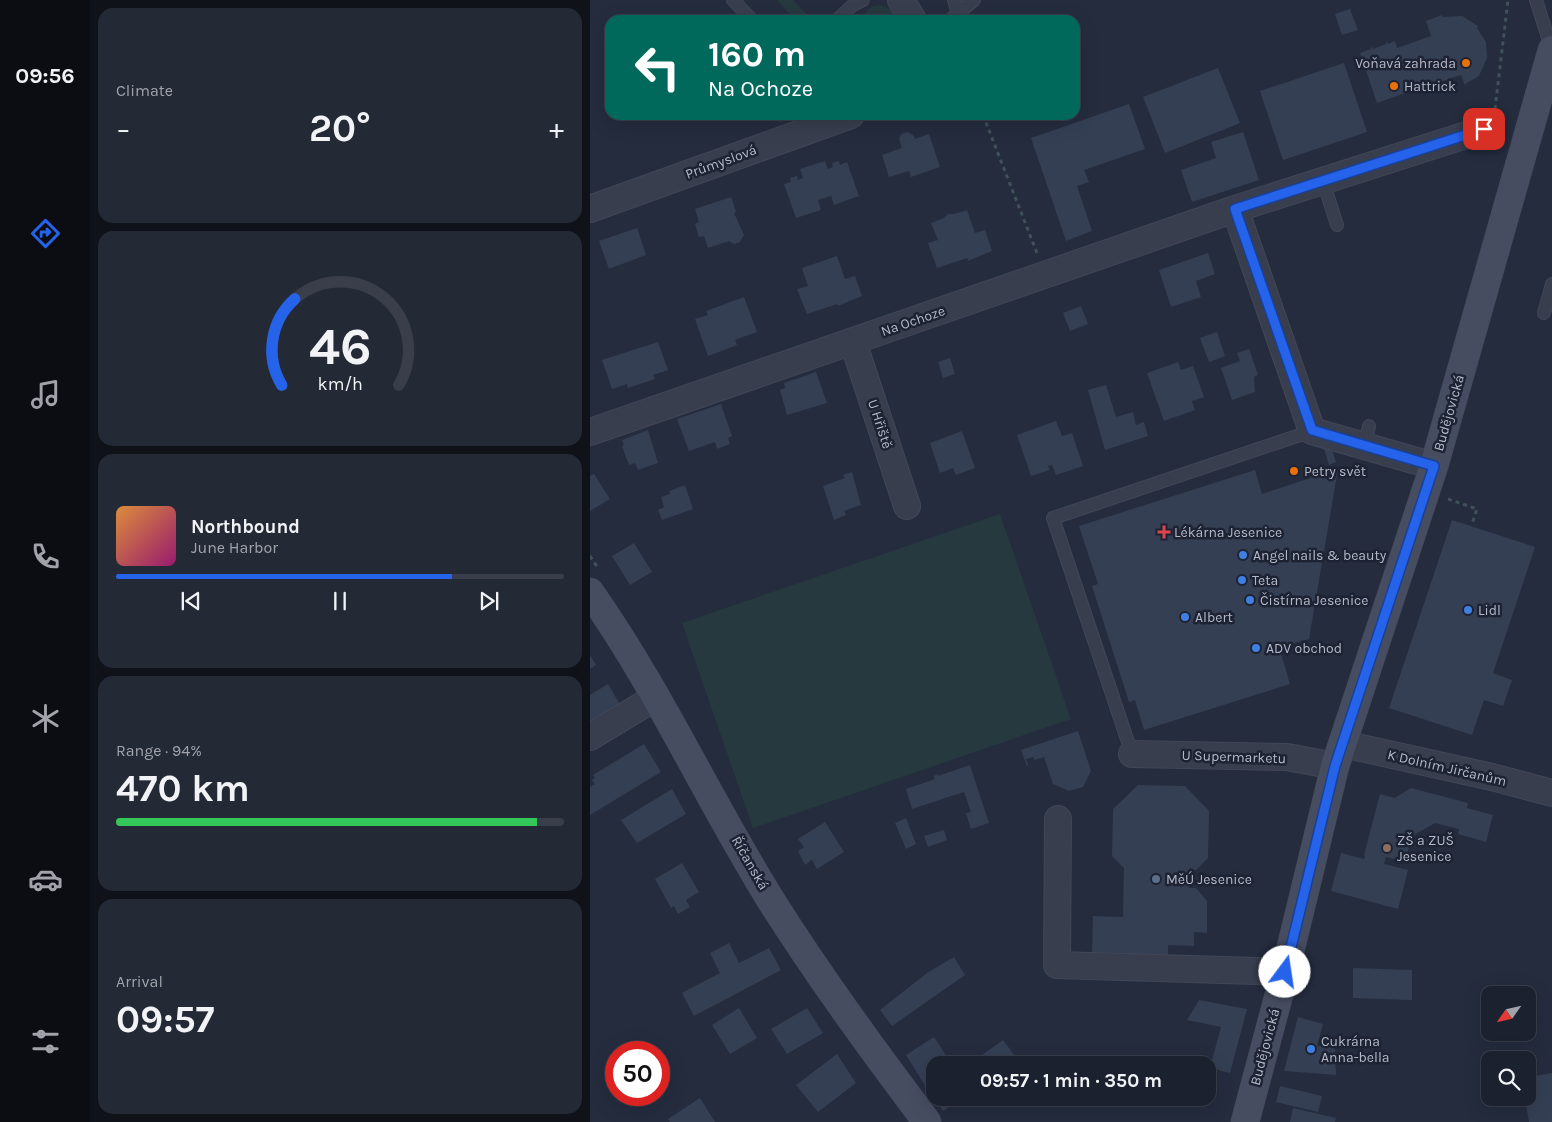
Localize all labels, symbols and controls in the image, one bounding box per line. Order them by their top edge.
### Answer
text: 160 m [708,34,806,75]
icon: left [625,35,690,100]
place label: Voňavá zahrada [1355,55,1456,72]
marker: Voňavá zahrada [1460,57,1472,69]
text: 09:56 [15,63,75,89]
text: Na Ochoze [708,76,813,102]
place label: Hattrick [1404,78,1456,95]
marker: Hattrick [1388,80,1400,92]
text: Climate [116,81,173,100]
text: 20° [309,106,371,151]
pin [1463,108,1505,150]
text: − [116,112,131,145]
text: + [549,112,564,145]
icon: arrive [1470,115,1498,143]
street label: Průmyslová [683,141,759,183]
icon: directions [28,216,63,251]
street label: Na Ochoze [879,302,947,340]
text: 46 [309,316,371,377]
street label: Budějovická [1430,373,1468,453]
text: km/h [317,374,363,395]
icon: music [28,377,63,412]
street label: U Hřiště [864,397,896,451]
place label: Petry svět [1304,463,1366,480]
marker: Petry svět [1288,465,1300,477]
text: Northbound [191,516,300,538]
place label: Lékárna Jesenice [1174,524,1282,541]
marker: Lékárna Jesenice [1158,526,1170,538]
text: June Harbor [191,538,278,557]
icon: phone [28,539,63,574]
place label: Angel nails & beauty [1253,547,1387,564]
marker: Angel nails & beauty [1237,549,1249,561]
place label: Teta [1252,572,1278,589]
marker: Teta [1236,574,1248,586]
icon: previous [177,587,205,615]
icon: pause [326,587,354,615]
icon: next [475,587,503,615]
place label: Čistírna Jesenice [1260,592,1369,609]
marker: Čistírna Jesenice [1244,594,1256,606]
place label: Lidl [1478,602,1501,619]
marker: Lidl [1462,604,1474,616]
place label: Albert [1195,609,1233,626]
marker: Albert [1179,611,1191,623]
place label: ADV obchod [1266,640,1342,657]
marker: ADV obchod [1250,642,1262,654]
icon: climate [28,701,63,736]
text: Range · 94% [116,741,202,760]
street label: K Dolním Jirčanům [1386,746,1508,790]
street label: U Supermarketu [1181,747,1287,767]
text: 470 km [116,766,250,811]
place label: ZŠ a ZUŠ Jesenice [1397,832,1454,865]
street label: Říčanská [728,833,772,893]
marker: ZŠ a ZUŠ Jesenice [1381,842,1393,854]
icon: car [28,862,63,897]
place label: MěÚ Jesenice [1166,870,1252,888]
marker: MěÚ Jesenice [1150,873,1162,885]
position arrow [1258,945,1310,997]
text: Arrival [116,972,163,991]
north arrow [1481,986,1536,1041]
map controls [1481,986,1536,1106]
text: 09:57 [116,997,214,1042]
street label: Budějovická [1247,1007,1283,1087]
icon: filters [28,1024,63,1059]
place label: Cukrárna Anna-bella [1321,1033,1390,1066]
speed limit sign: 50 [605,1041,670,1106]
marker: Cukrárna Anna-bella [1305,1043,1317,1055]
button: search [1481,1051,1536,1106]
text: 09:57 · 1 min · 350 m [980,1070,1162,1092]

